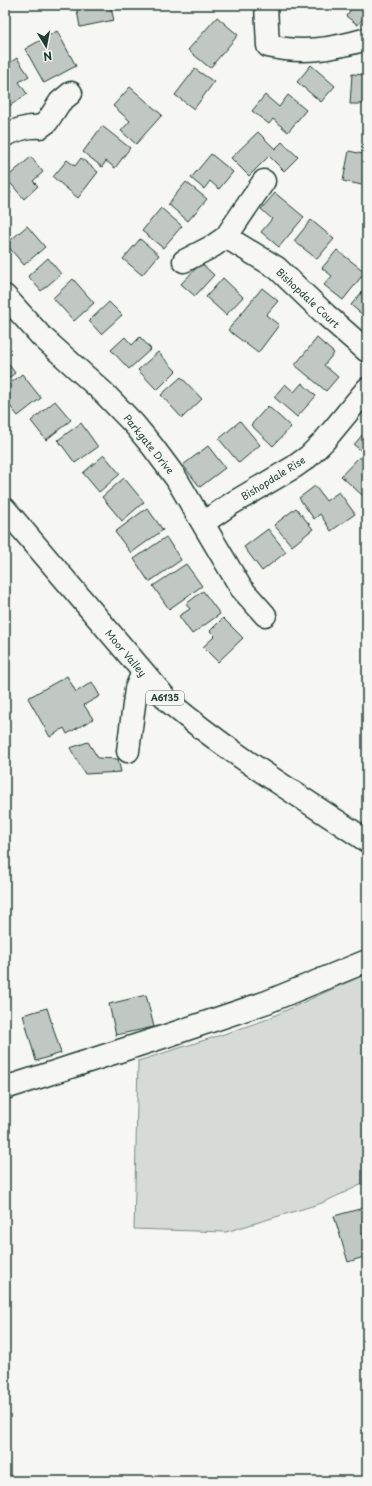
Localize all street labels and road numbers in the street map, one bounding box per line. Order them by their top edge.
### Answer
street label: Bishopdale Court [273,264,343,331]
street label: Parkgate Drive [121,411,178,477]
street label: Bishopdale Rise [238,452,308,503]
street label: Moor Valley [102,626,151,680]
road number: A6135 [146,691,184,705]

